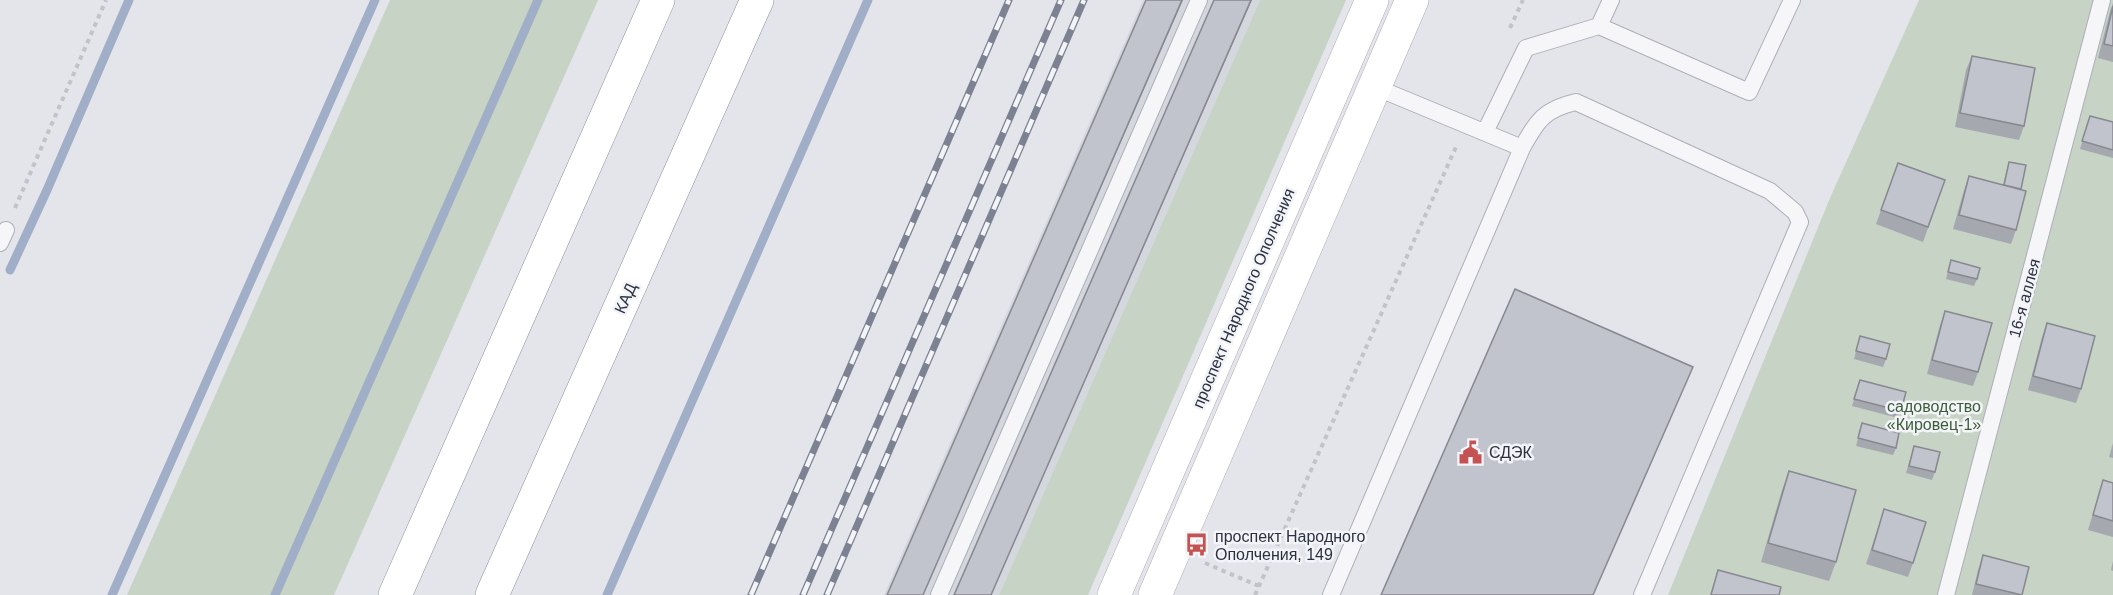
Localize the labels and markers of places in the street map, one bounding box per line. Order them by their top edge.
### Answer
public building icon: СДЭК [1458,439,1484,465]
place label: СДЭК [1489,444,1533,461]
place label: проспект Народного Ополчения, 149 [1215,528,1365,563]
bus stop icon: проспект Народного Ополчения, 149 [1184,532,1210,558]

